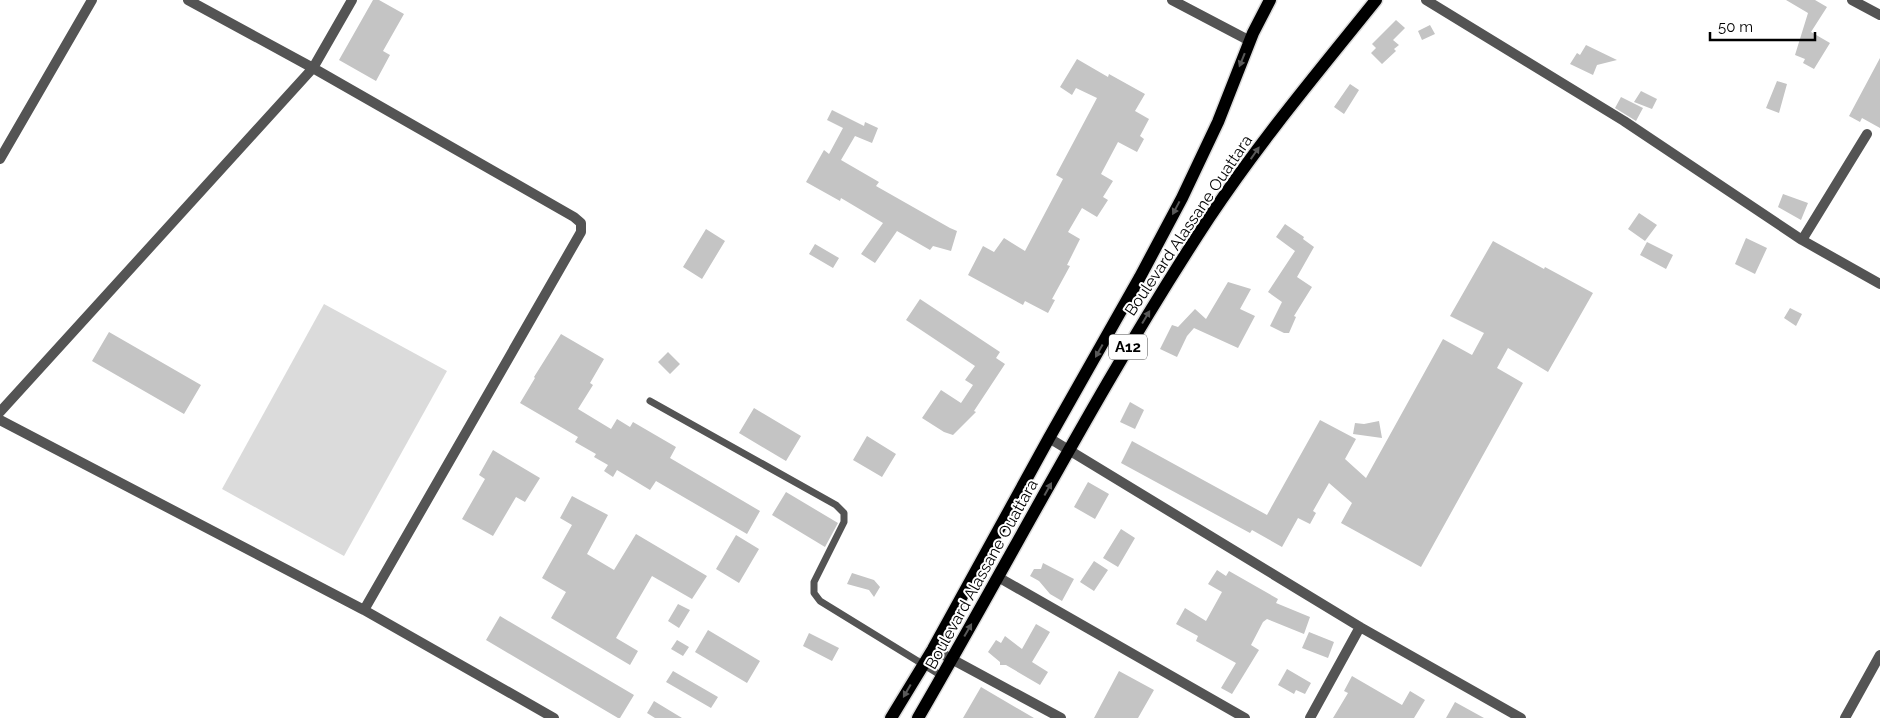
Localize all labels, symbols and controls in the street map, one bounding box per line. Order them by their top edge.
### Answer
scale bar [1710,10,1815,42]
text: 50 m [1718,18,1753,36]
one-way arrow [1238,53,1246,67]
street label: Boulevard Alassane Ouattara [1121,131,1256,319]
one-way arrow [1250,146,1260,159]
one-way arrow [1172,201,1180,216]
one-way arrow [1141,311,1150,324]
road number: A12 [1109,334,1147,360]
one-way arrow [1094,344,1103,358]
street label: Boulevard Alassane Ouattara [921,476,1042,672]
one-way arrow [1043,482,1052,495]
one-way arrow [963,623,972,637]
one-way arrow [903,683,911,698]

